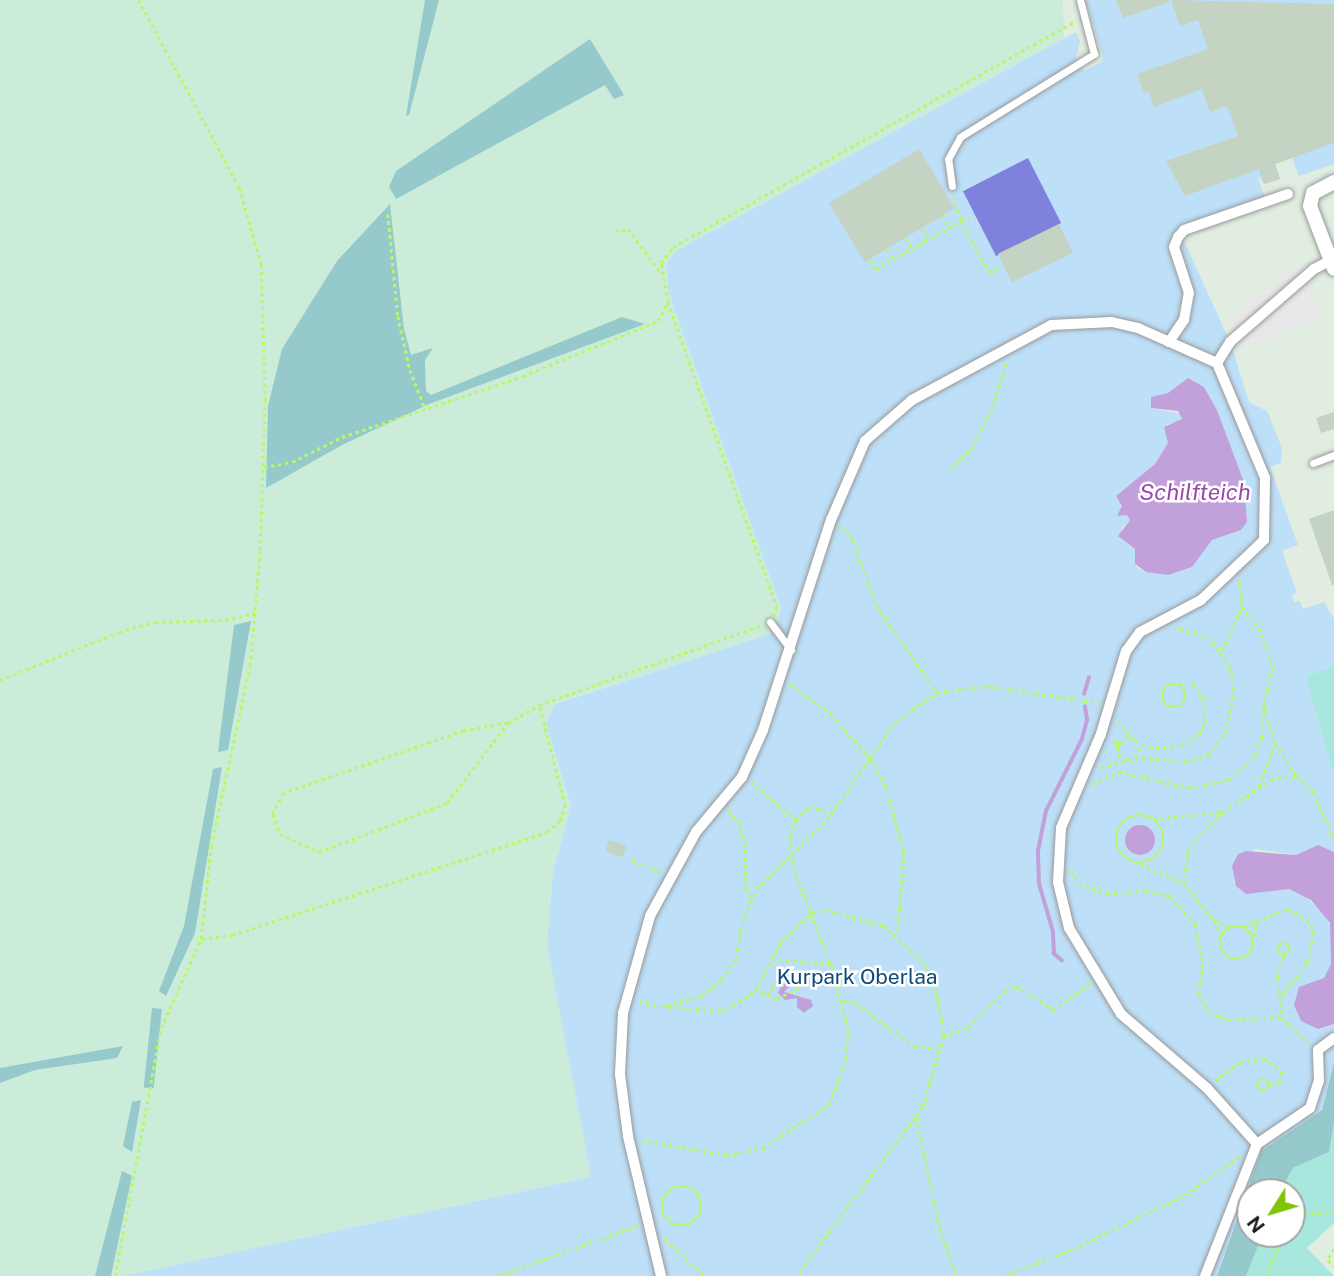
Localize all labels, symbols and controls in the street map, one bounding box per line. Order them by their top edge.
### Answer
water label: Schilfteich [1139,478,1251,506]
park label: Kurpark Oberlaa [777,964,937,990]
north arrow [1236,1178,1306,1248]
text: N [1243,1212,1269,1237]

